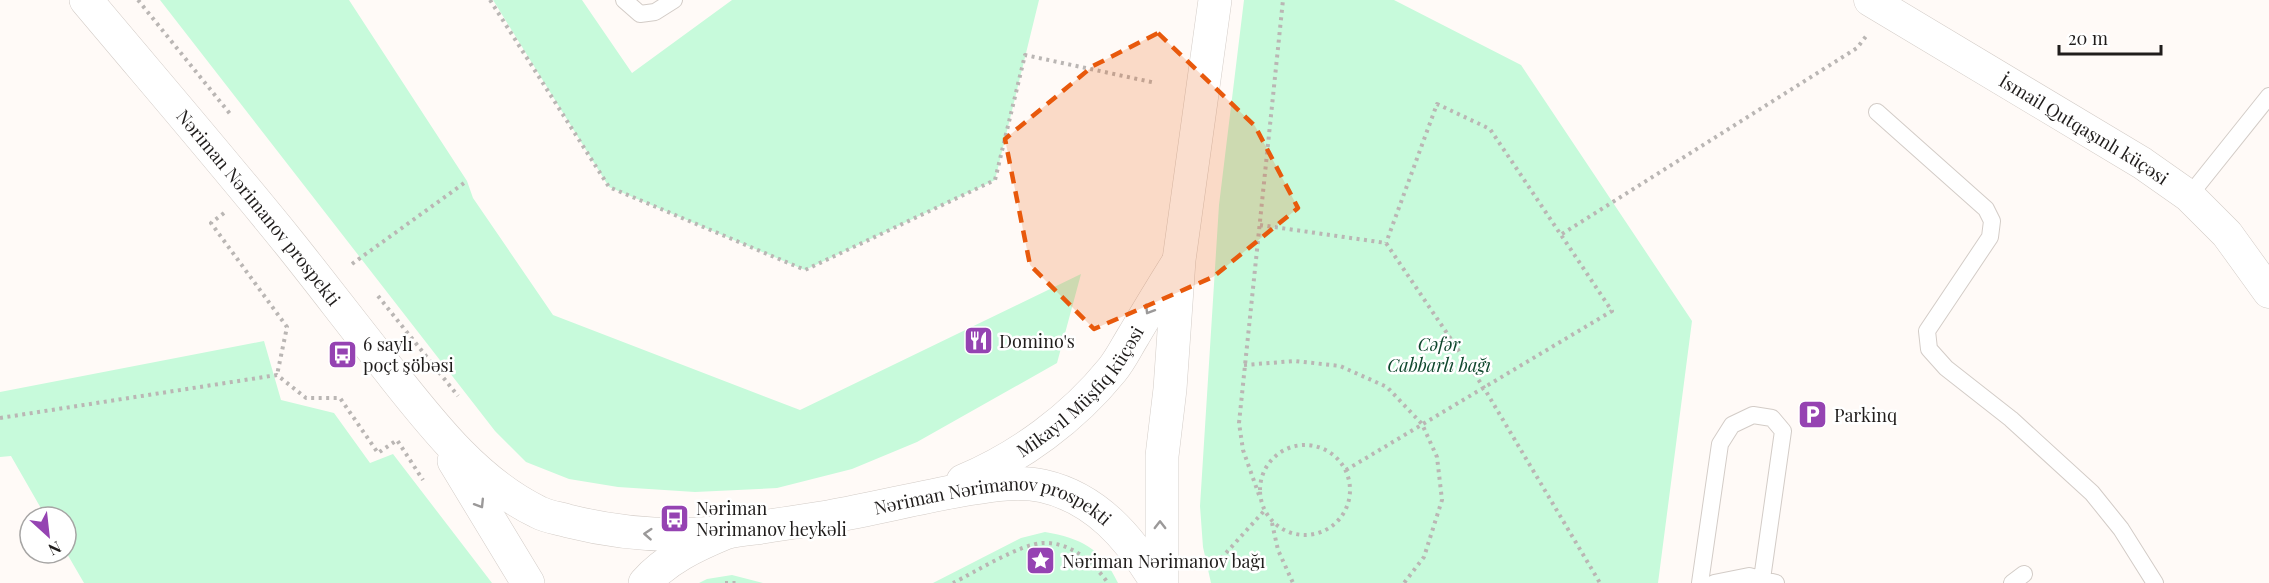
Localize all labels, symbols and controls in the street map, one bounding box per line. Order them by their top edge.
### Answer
scale bar [2059,18,2161,56]
text: 20 m [2068,26,2108,50]
street label: İsmail Qutqaşınlı küçəsi [1995,68,2173,190]
street label: Nəriman Nərimanov prospekti [171,104,346,311]
one-way arrow [1144,304,1156,314]
street label: Mikayıl Müşfiq küçəsi [1012,321,1149,462]
restaurant icon: Domino's [962,325,994,357]
place label: Domino's [999,329,1075,353]
place label: 6 saylı poçt şöbəsi [363,332,454,377]
park label: Cəfər Cabbarlı bağı [1387,332,1491,377]
bus stop icon: 6 saylı poçt şöbəsi [326,338,358,370]
parking icon: Parkinq [1797,399,1829,431]
place label: Parkinq [1834,403,1897,427]
street label: Nəriman Nərimanov prospekti [872,471,1117,530]
place label: Nəriman Nərimanov heykəli [696,496,847,541]
one-way arrow [473,498,485,508]
bus stop icon: Nəriman Nərimanov heykəli [659,502,691,534]
north arrow [18,505,78,565]
one-way arrow [1154,520,1166,529]
one-way arrow [643,528,652,541]
text: N [45,537,65,561]
place icon: Nəriman Nərimanov bağı [1025,545,1057,577]
place label: Nəriman Nərimanov bağı [1062,549,1265,573]

